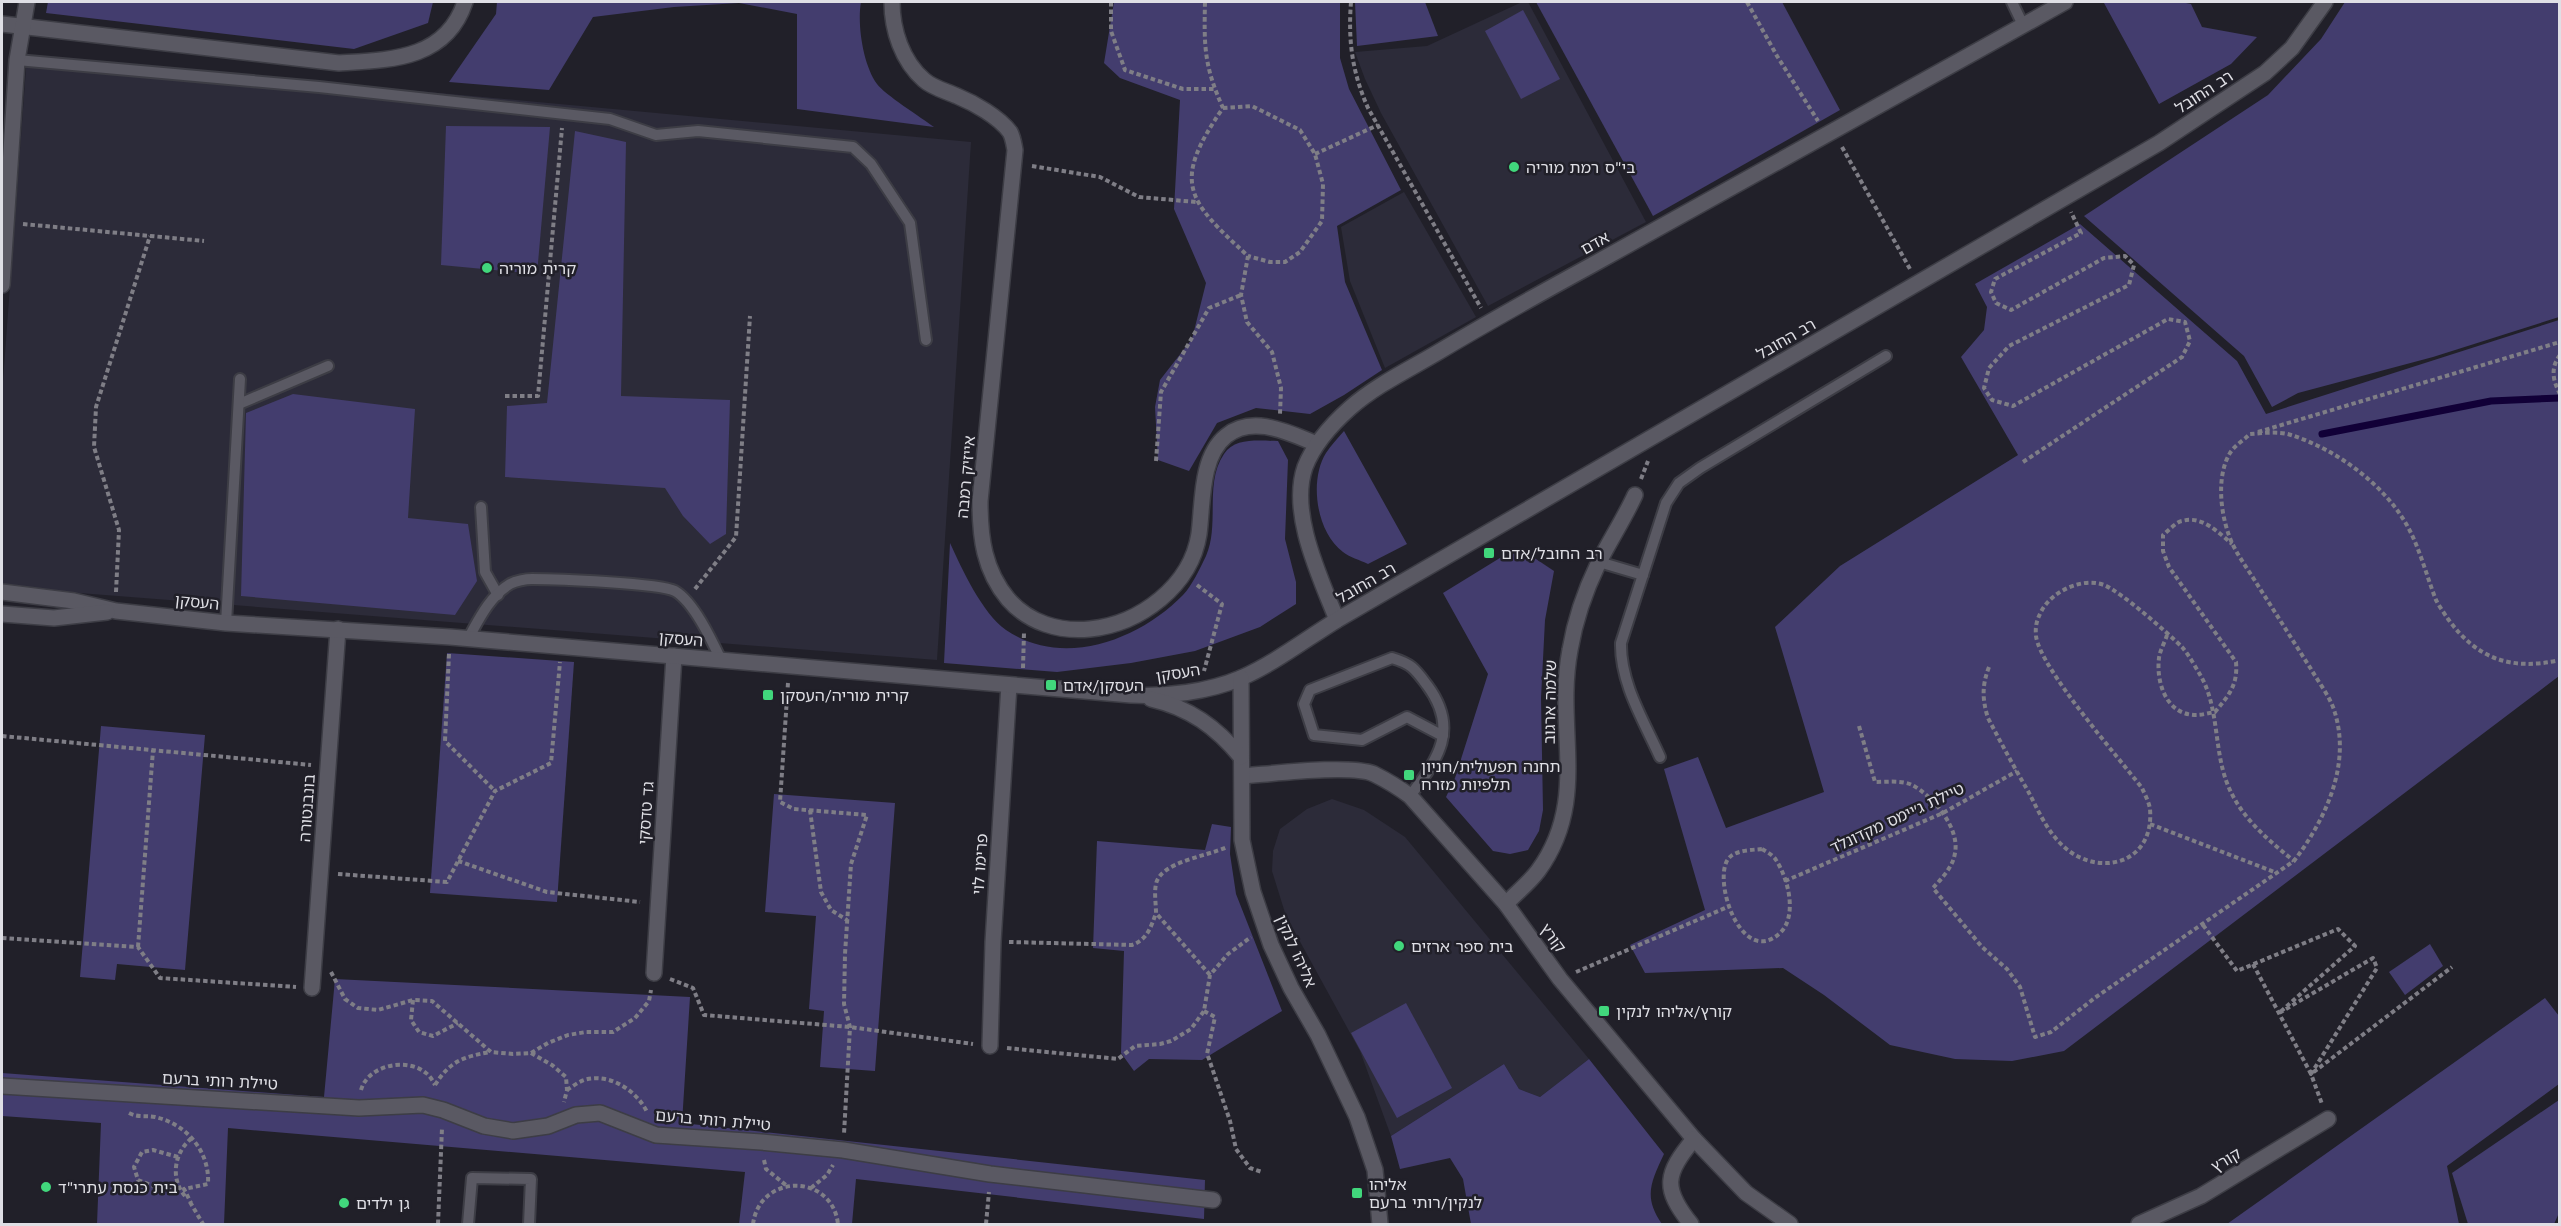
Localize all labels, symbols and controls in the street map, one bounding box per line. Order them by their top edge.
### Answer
street label: רב החובל [2171,66,2237,118]
place label: בי"ס רמת מוריה [1526,158,1635,177]
marker: בי"ס רמת מוריה [1507,160,1521,174]
street label: אדם [1578,228,1612,258]
place label: קרית מוריה [499,259,576,278]
marker: קרית מוריה [480,261,494,275]
street label: רב החובל [1753,314,1819,364]
street label: אייזיק רמבה [953,435,979,519]
place label: רב החובל/אדם [1501,544,1603,563]
marker: רב החובל/אדם [1482,546,1496,560]
street label: רב החובל [1333,558,1399,608]
street label: העסקן [174,590,220,614]
street label: העסקן [658,628,704,650]
street label: העסקן [1154,660,1202,686]
street label: שלמה ארגוב [1540,660,1560,744]
place label: העסקן/אדם [1063,676,1144,695]
marker: העסקן/אדם [1044,678,1058,692]
place label: קרית מוריה/העסקן [780,686,909,705]
marker: קרית מוריה/העסקן [761,688,775,702]
place label: תחנה תפעולית/חניון תלפיות מזרח [1421,757,1561,794]
marker: תחנה תפעולית/חניון תלפיות מזרח [1402,768,1416,782]
street label: בונבנטורה [295,773,319,843]
street label: טיילת ג׳יימס מקדונלד [1827,779,1967,857]
street label: גד טדסקי [634,781,658,845]
street label: פרימו לוי [968,833,992,895]
street label: אליהו לנקין [1272,912,1320,990]
street label: קורץ [1536,920,1570,956]
place label: בית ספר ארזים [1411,937,1513,956]
marker: בית ספר ארזים [1392,939,1406,953]
place label: קורץ/אליהו לנקין [1616,1002,1732,1021]
marker: קורץ/אליהו לנקין [1597,1004,1611,1018]
street label: טיילת רותי ברעם [162,1068,278,1094]
street label: טיילת רותי ברעם [654,1105,772,1135]
street label: קורץ [2208,1144,2244,1176]
place label: אליהו לנקין/רותי ברעם [1369,1175,1482,1212]
place label: בית כנסת עתרי"ד [58,1178,178,1197]
marker: בית כנסת עתרי"ד [39,1180,53,1194]
marker: אליהו לנקין/רותי ברעם [1350,1186,1364,1200]
place label: גן ילדים [356,1194,410,1213]
marker: גן ילדים [337,1196,351,1210]

